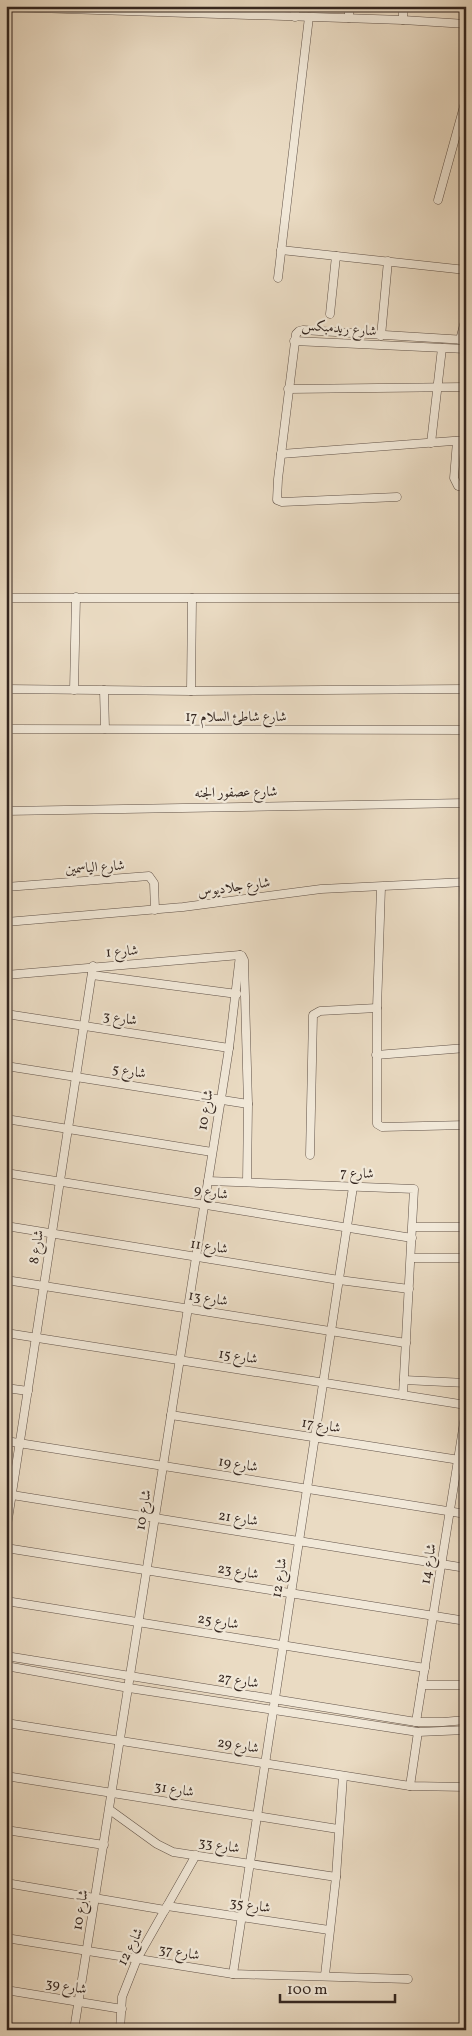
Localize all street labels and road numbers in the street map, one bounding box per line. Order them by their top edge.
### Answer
street label: شارع ريدمبكس [301,316,377,343]
street label: شارع شاطئ السلام 17 [185,708,287,729]
street label: شارع عصفور الجنه [194,783,278,804]
street label: شارع الياسمين [65,856,126,881]
street label: شارع جلاديوس [197,874,272,903]
street label: شارع 1 [105,941,139,964]
street label: شارع 3 [102,1007,138,1032]
street label: شارع 5 [111,1060,147,1085]
street label: شارع 10 [193,1088,220,1132]
street label: شارع 7 [340,1164,374,1185]
street label: شارع 9 [192,1181,230,1206]
street label: شارع 8 [25,1229,50,1266]
street label: شارع 11 [189,1235,229,1260]
street label: شارع 13 [187,1287,229,1312]
street label: شارع 15 [217,1345,259,1370]
street label: شارع 17 [300,1414,342,1439]
street label: شارع 19 [217,1453,259,1478]
street label: شارع 10 [131,1488,158,1532]
street label: شارع 21 [217,1506,259,1533]
street label: شارع 14 [416,1542,443,1586]
street label: شارع 12 [267,1557,294,1599]
street label: شارع 23 [216,1559,260,1586]
street label: شارع 25 [196,1609,240,1636]
street label: شارع 27 [216,1668,260,1695]
street label: شارع 29 [216,1733,260,1760]
street label: شارع 31 [153,1778,195,1803]
street label: شارع 33 [197,1833,241,1860]
street label: شارع 10 [68,1888,95,1932]
street label: شارع 35 [228,1894,272,1919]
street label: شارع 12 [113,1925,149,1970]
street label: شارع 37 [157,1940,201,1967]
street label: شارع 39 [44,1974,88,2001]

